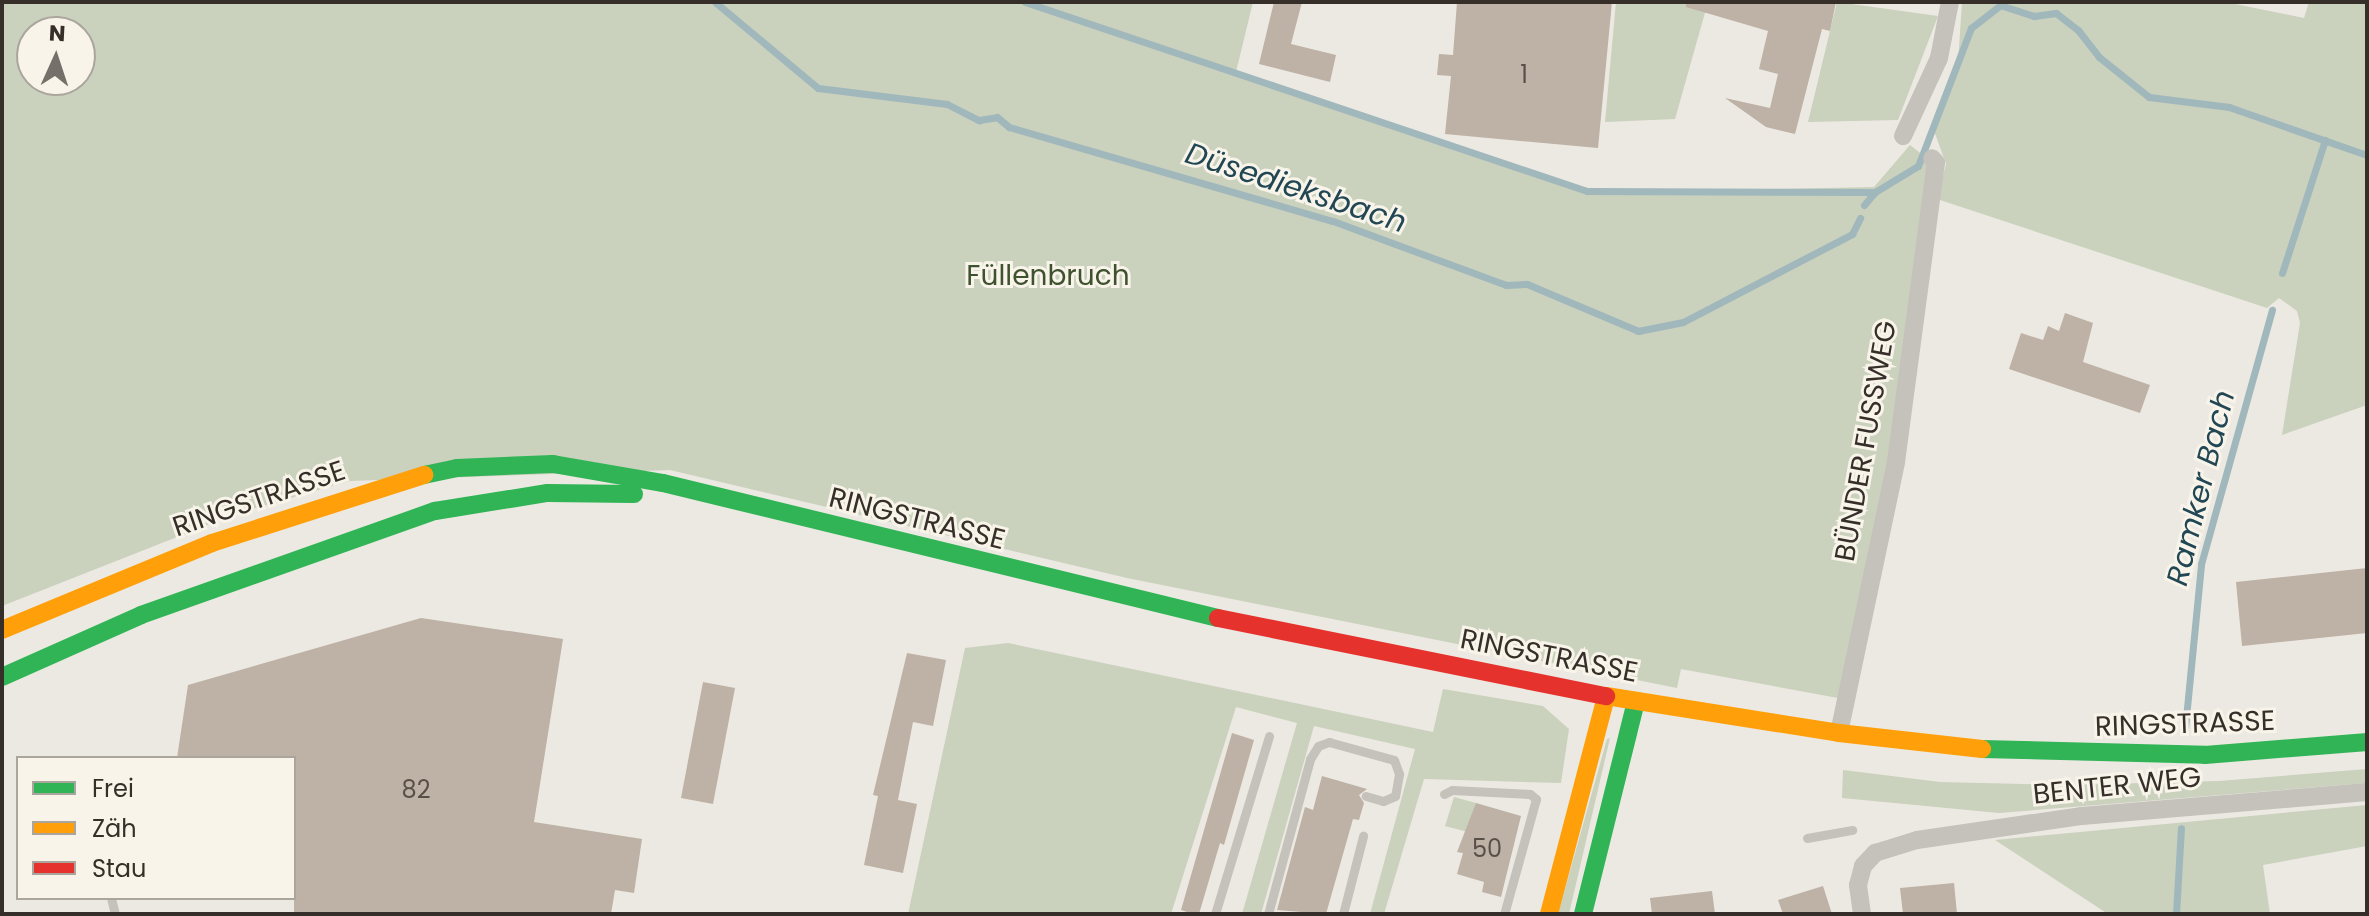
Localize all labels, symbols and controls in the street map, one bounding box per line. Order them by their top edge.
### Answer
north arrow [16,16,96,96]
text: N [48,18,66,49]
house number: 1 [1520,61,1528,89]
water label: Düsedieksbach [1181,135,1411,241]
park label: Füllenbruch [966,259,1130,293]
street label: BÜNDER FUSSWEG [1828,318,1904,564]
water label: Ramker Bach [2159,387,2243,589]
street label: RINGSTRASSE [168,454,350,544]
street label: RINGSTRASSE [826,481,1008,557]
street label: RINGSTRASSE [1457,622,1641,690]
street label: RINGSTRASSE [2094,704,2276,744]
legend [16,756,296,900]
street label: BENTER WEG [2031,760,2203,812]
text: Frei [92,772,134,805]
house number: 82 [402,776,430,804]
text: Zäh [92,812,137,845]
house number: 50 [1472,835,1502,863]
text: Stau [92,852,146,885]

